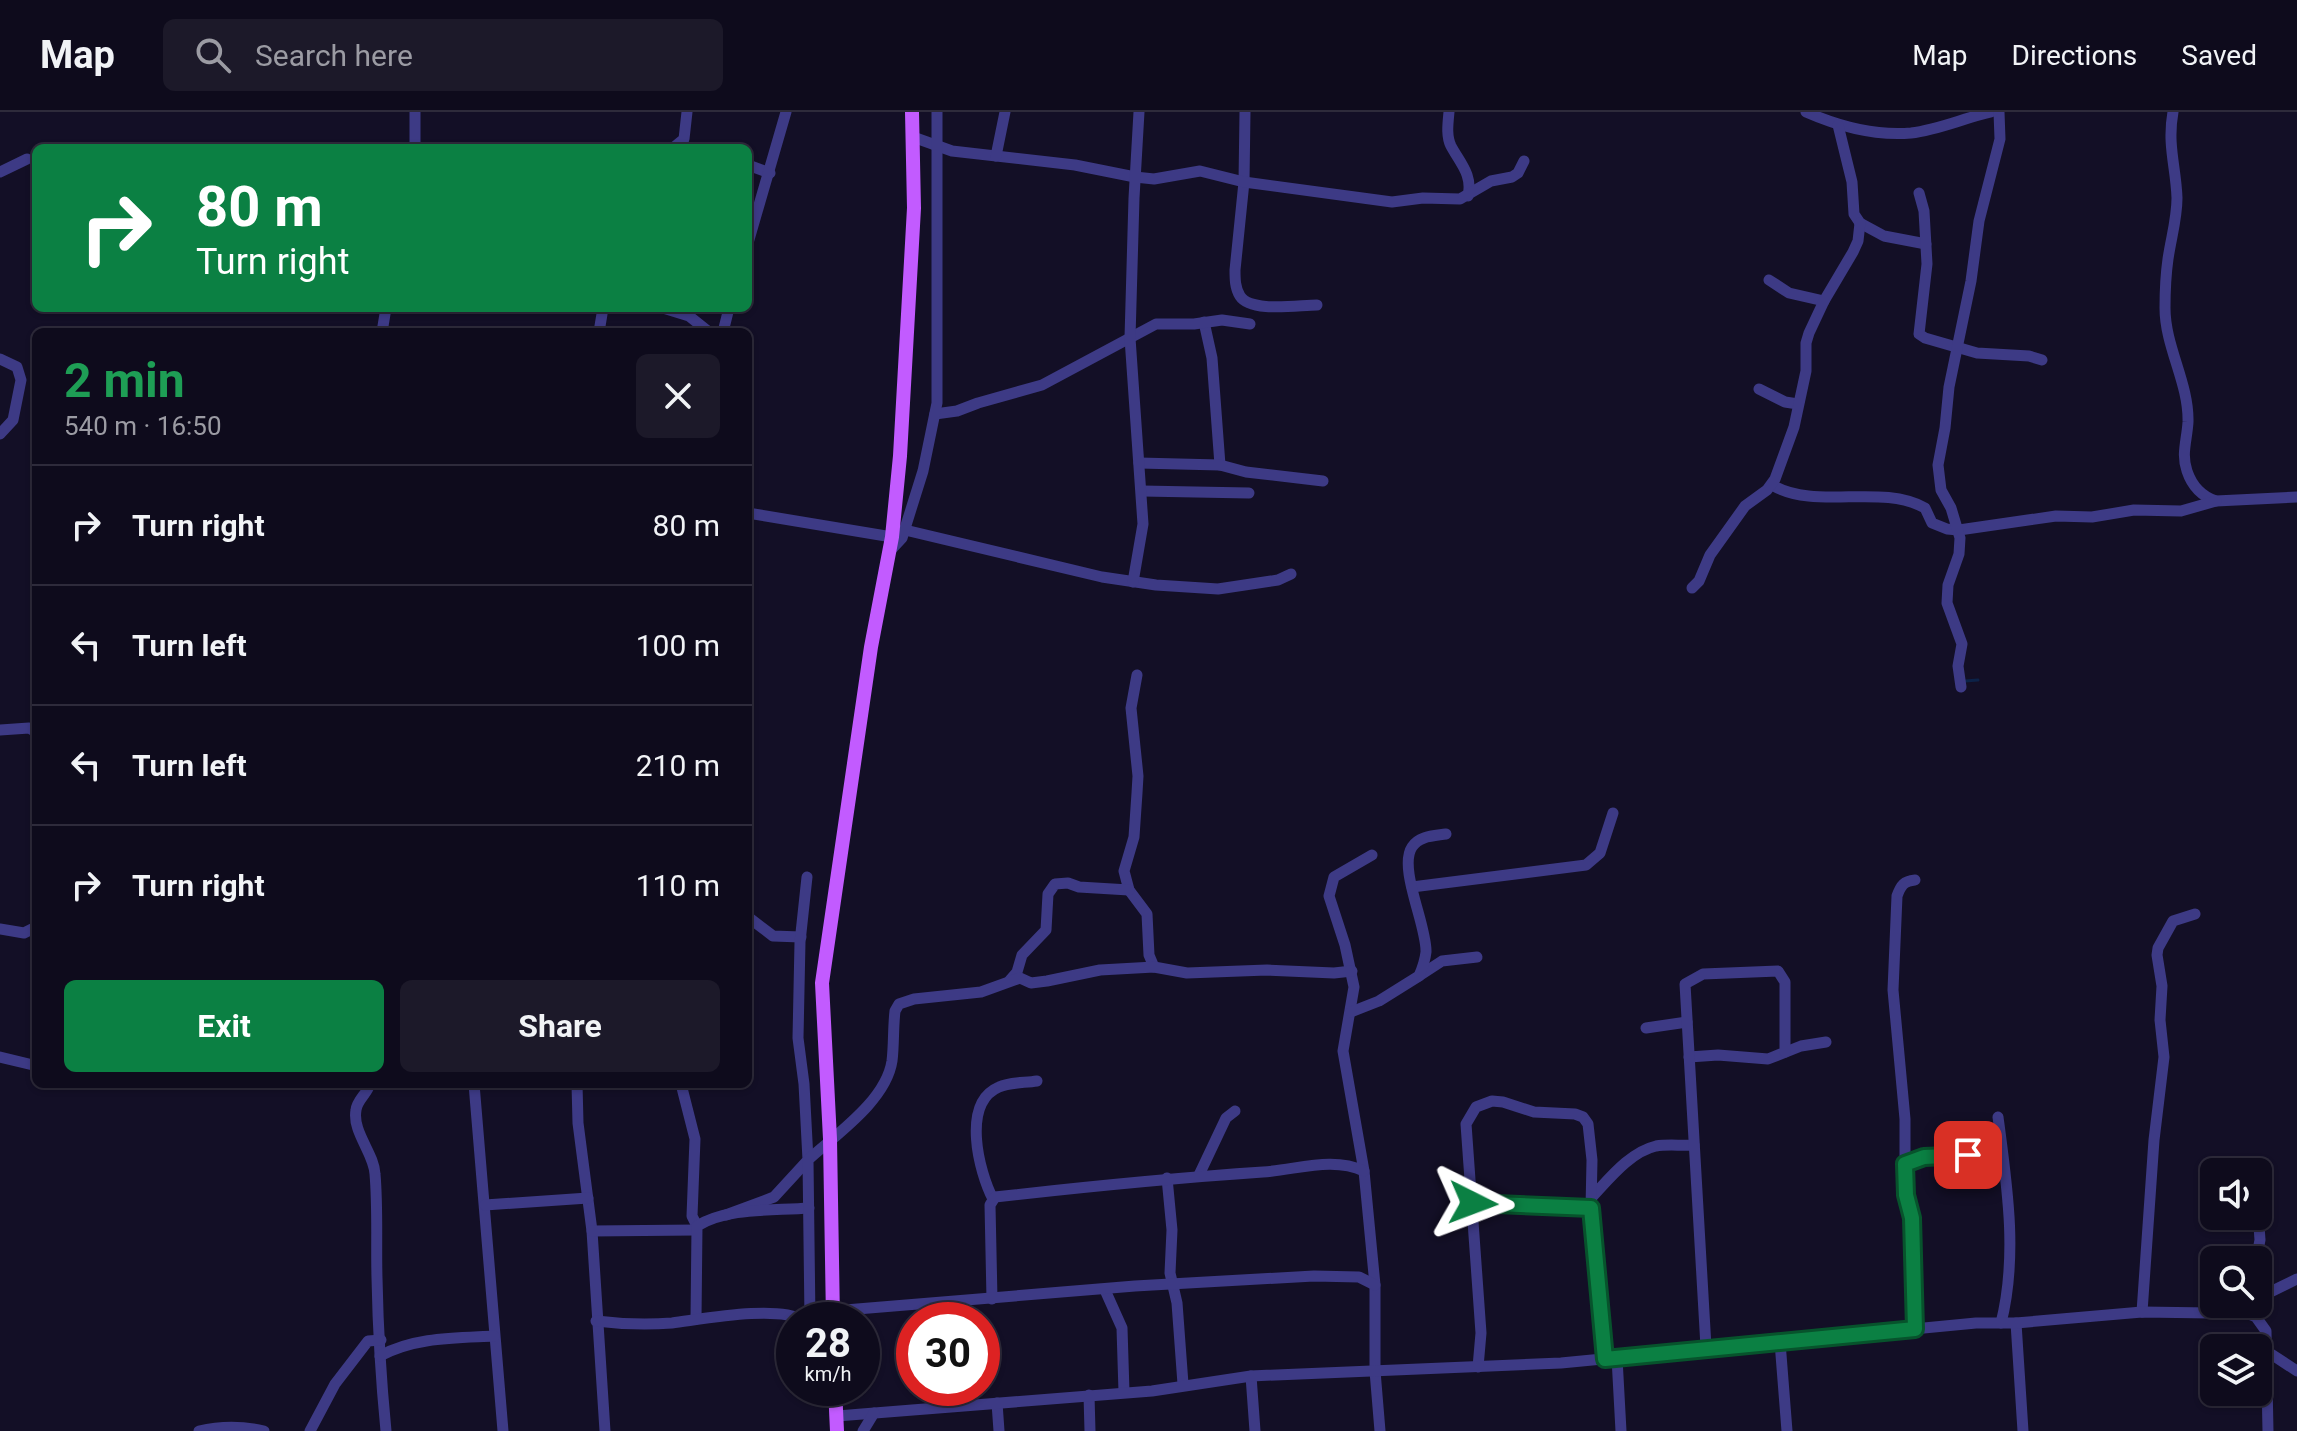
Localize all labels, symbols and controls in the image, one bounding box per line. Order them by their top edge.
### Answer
search box [163,19,723,91]
text: Map [40,33,115,77]
icon: search [191,33,235,77]
text: Search here [255,38,413,73]
text: Map [1912,39,1968,72]
text: Directions [2012,39,2137,72]
text: Saved [2181,39,2257,72]
text: 80 m [196,174,323,240]
icon: right [64,176,168,280]
text: Turn right [196,241,349,283]
text: 2 min [64,352,185,409]
button: close [636,354,720,438]
text: 540 m · 16:50 [64,411,222,441]
icon: right [64,503,108,547]
text: Turn right [132,508,265,543]
text: 80 m [653,508,720,543]
icon: left [64,623,108,667]
text: Turn left [132,628,247,663]
text: 100 m [636,628,720,663]
icon: left [64,743,108,787]
text: Turn left [132,748,247,783]
text: 210 m [636,748,720,783]
icon: right [64,863,108,907]
text: Turn right [132,868,265,903]
text: 110 m [636,868,720,903]
button: Exit [64,980,384,1072]
button: Share [400,980,720,1072]
pin [1934,1121,2002,1189]
icon: arrive [1946,1133,1990,1177]
map controls [2200,1158,2272,1406]
button: sound [2200,1158,2272,1230]
position arrow [1431,1161,1515,1245]
button: search [2200,1246,2272,1318]
speed limit sign: 30 [896,1302,1000,1406]
text: 28 [805,1320,851,1367]
button: layers [2200,1334,2272,1406]
text: km/h [805,1362,851,1386]

